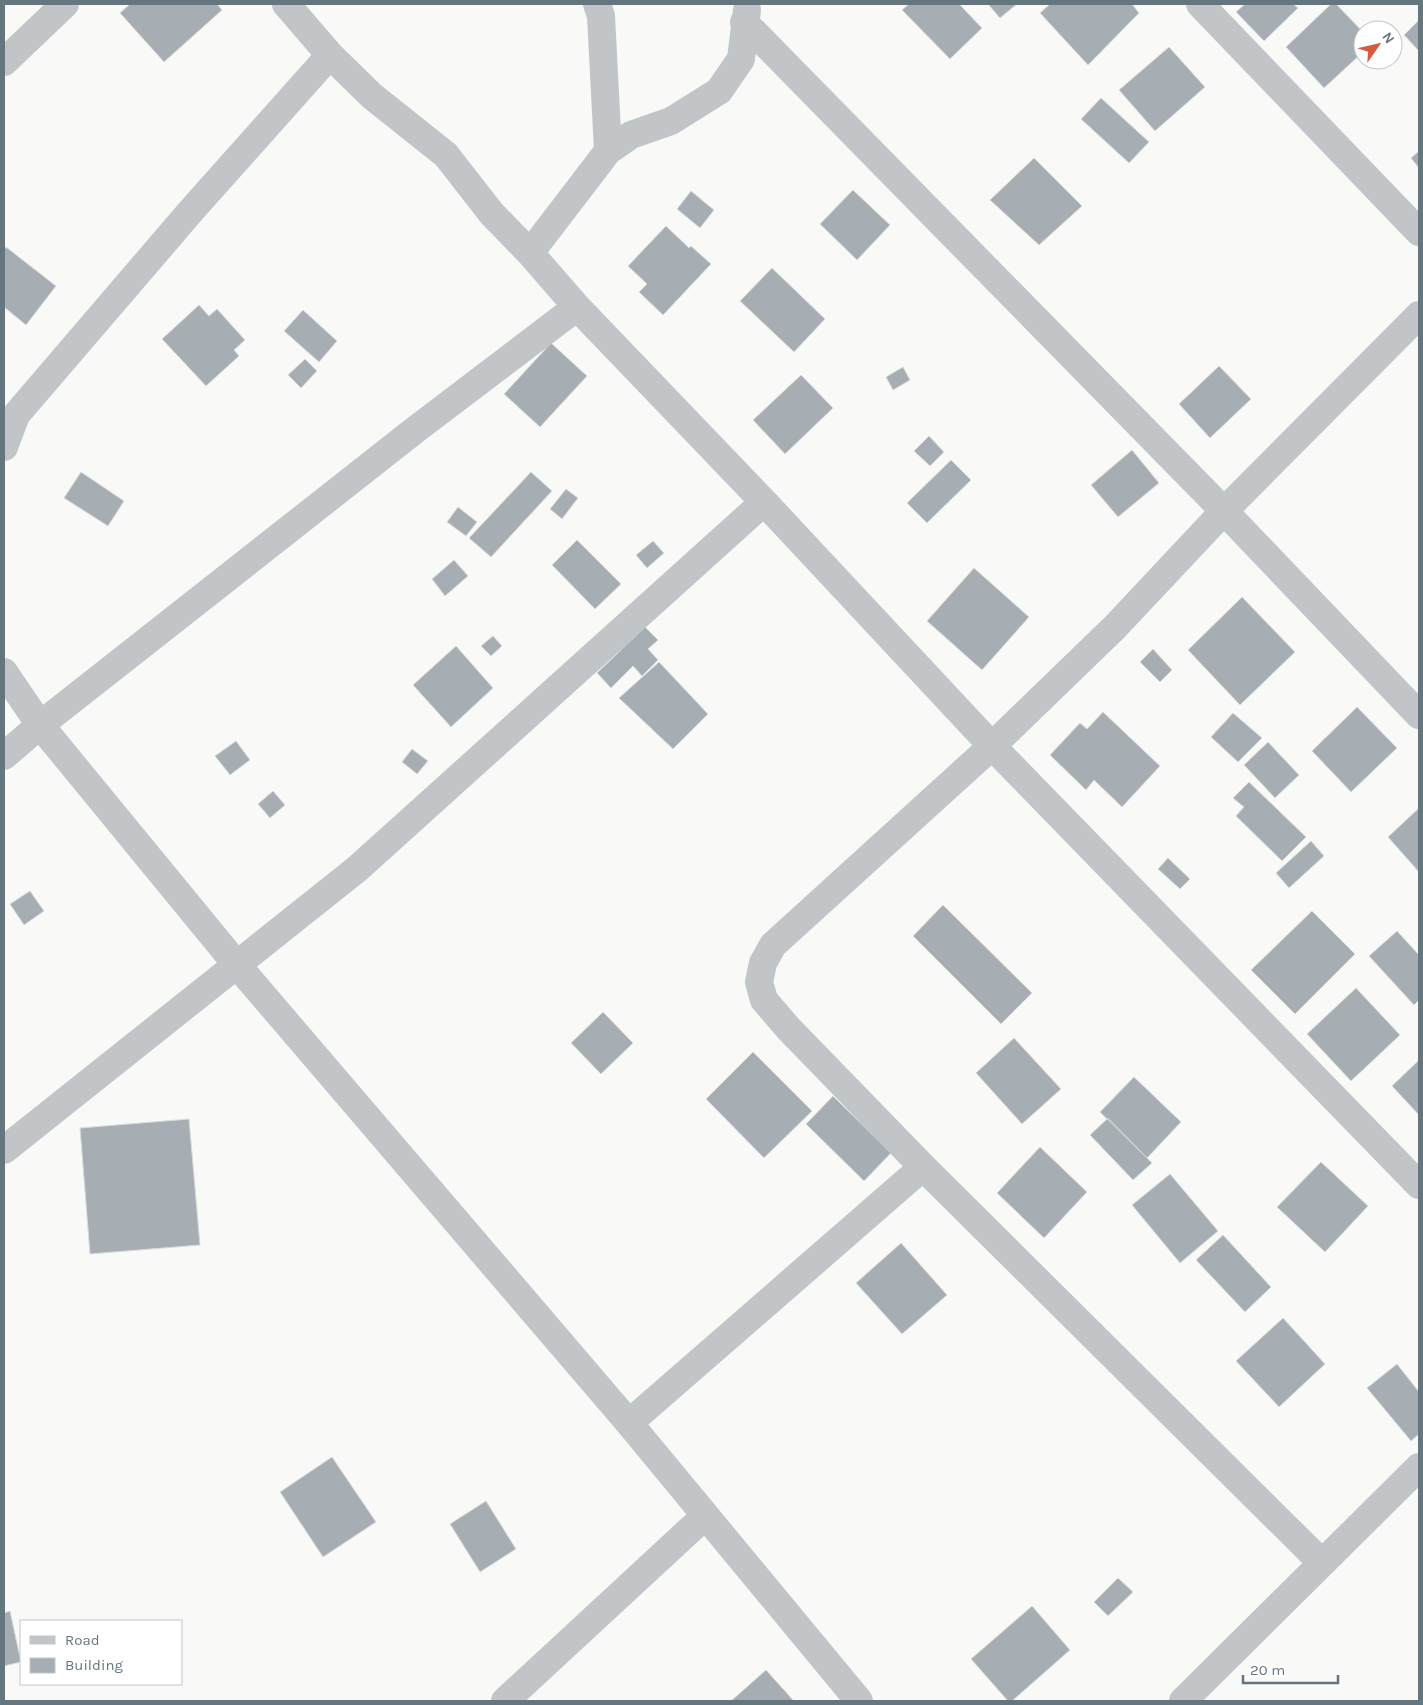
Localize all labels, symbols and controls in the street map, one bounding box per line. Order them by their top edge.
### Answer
north arrow [1353,20,1403,70]
text: N [1379,29,1398,47]
legend [20,1620,182,1685]
text: Road [65,1631,100,1649]
scale bar [1243,1652,1338,1684]
text: Building [65,1656,123,1674]
text: 20 m [1250,1661,1285,1679]

